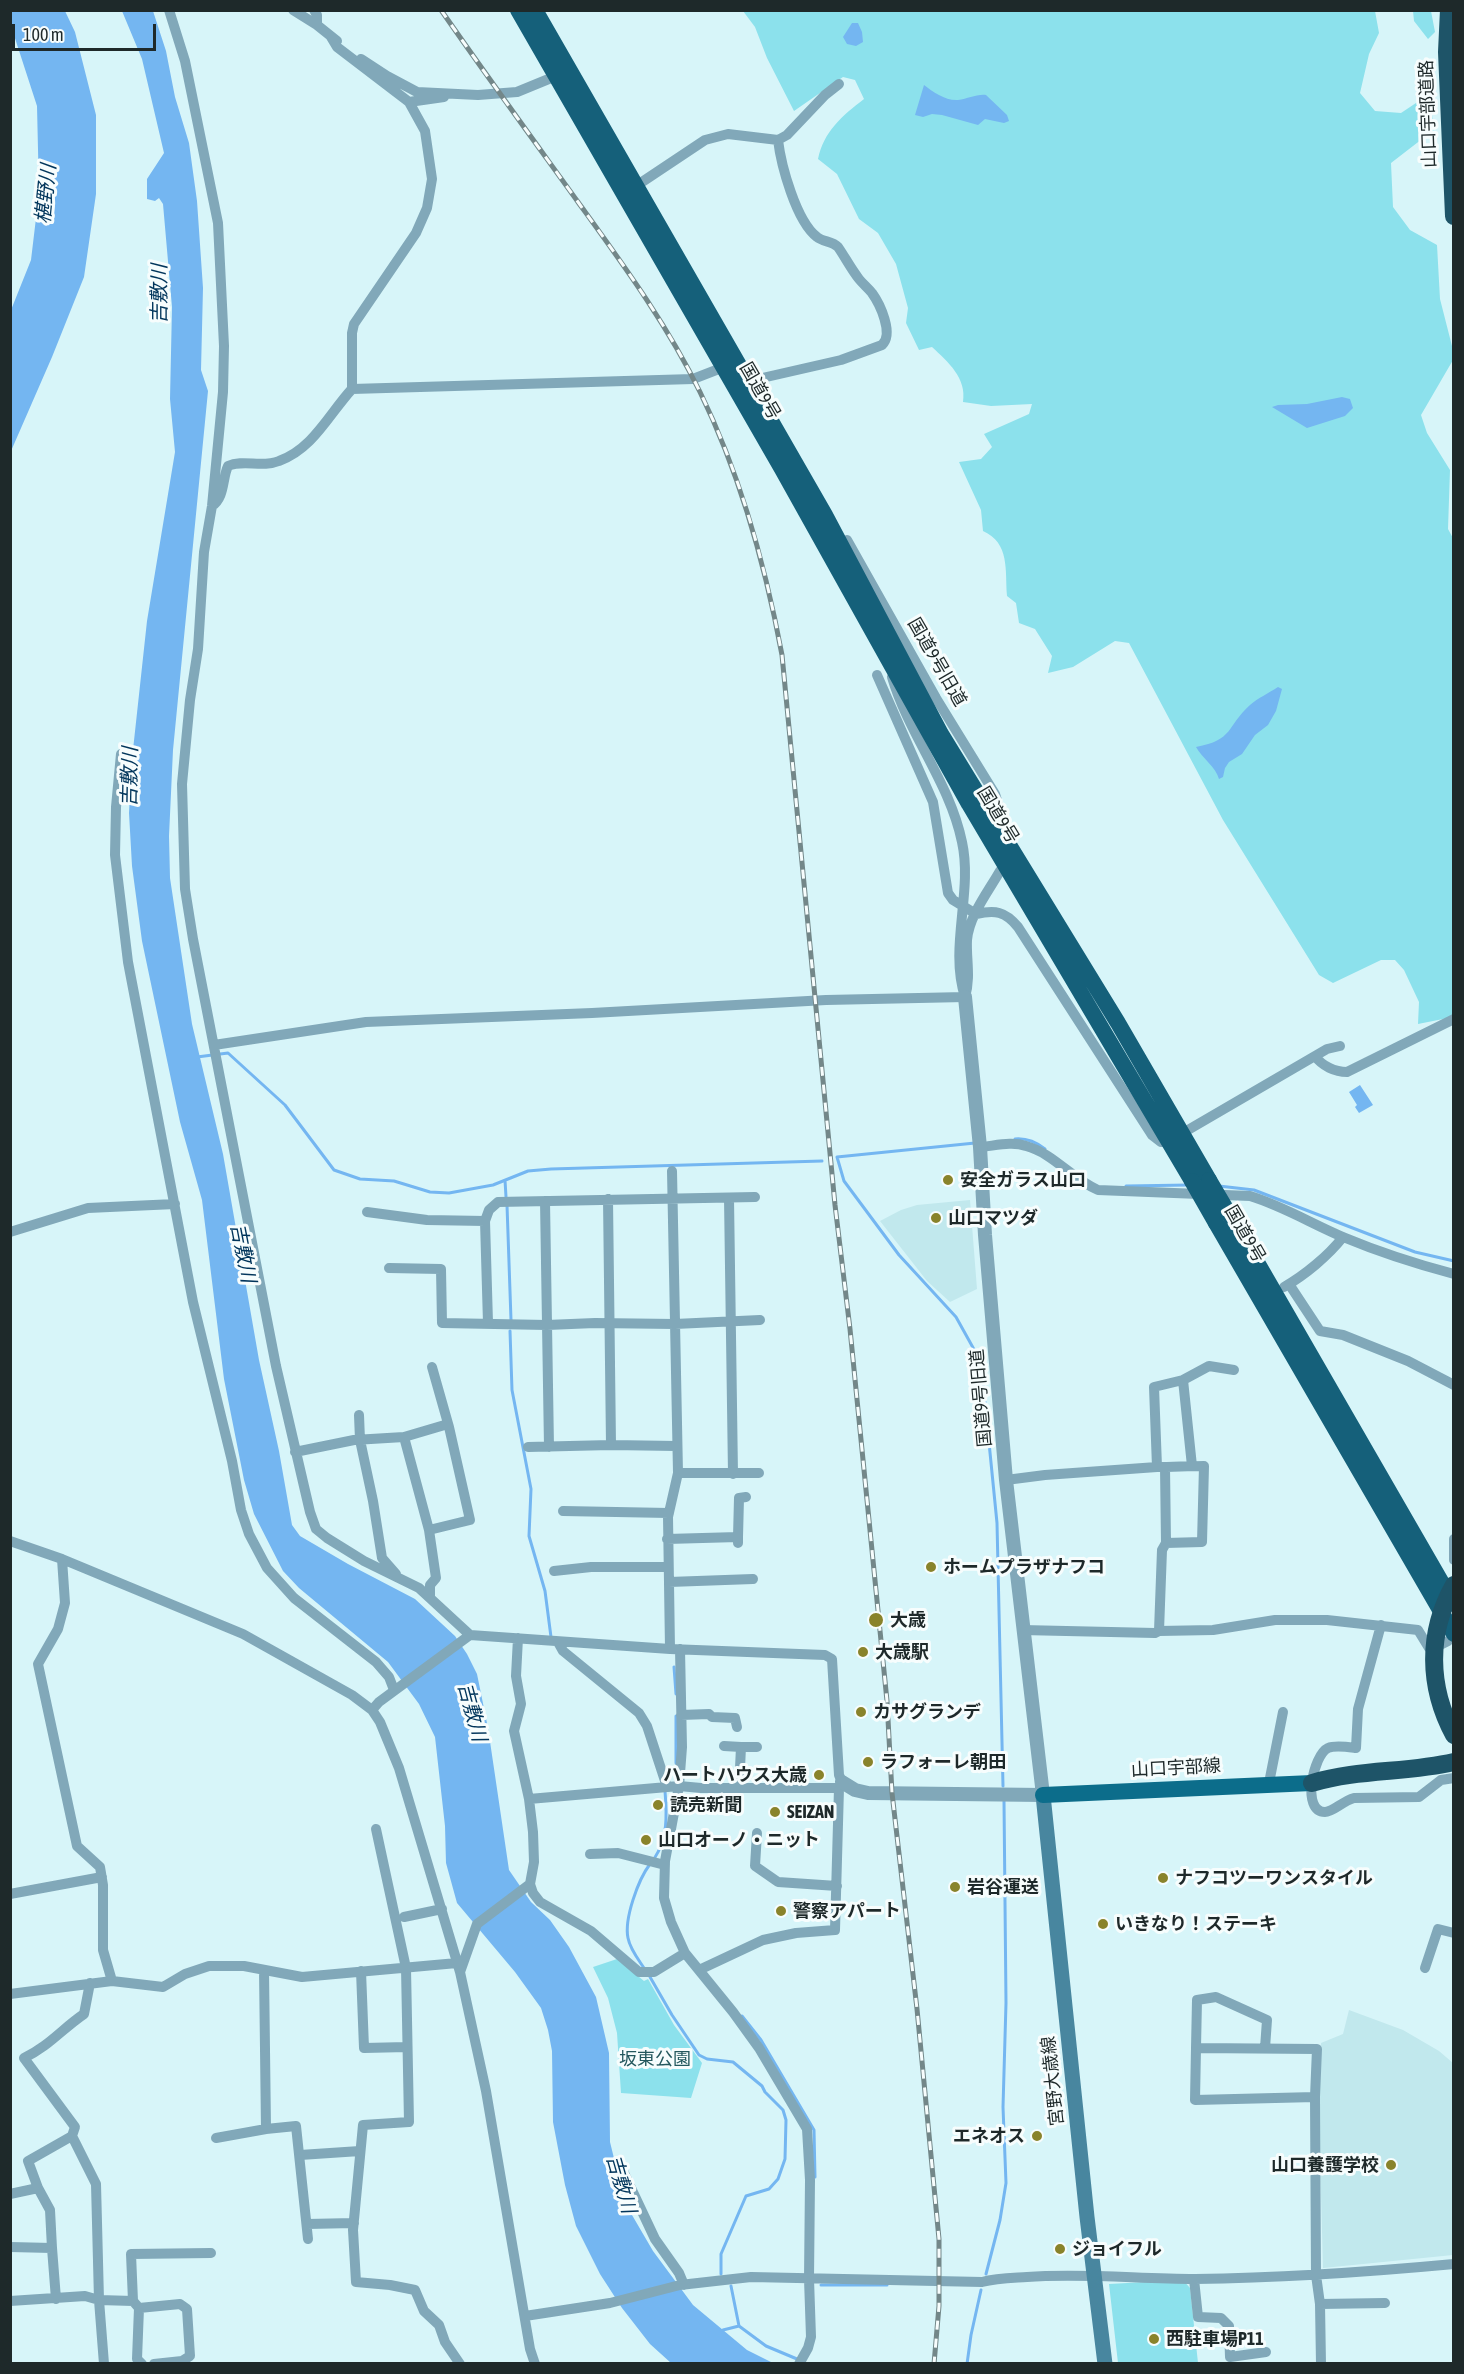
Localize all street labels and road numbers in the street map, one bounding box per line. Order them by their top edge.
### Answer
street label: 山口宇部道路 [1415,60,1441,168]
street label: 国道9号 [735,359,785,423]
street label: 国道9号旧道 [903,614,971,710]
street label: 国道9号 [973,783,1023,847]
street label: 国道9号 [1220,1202,1270,1266]
street label: 国道9号旧道 [966,1348,996,1448]
street label: 山口宇部線 [1130,1755,1222,1781]
street label: 宮野大歳線 [1038,2035,1068,2127]

